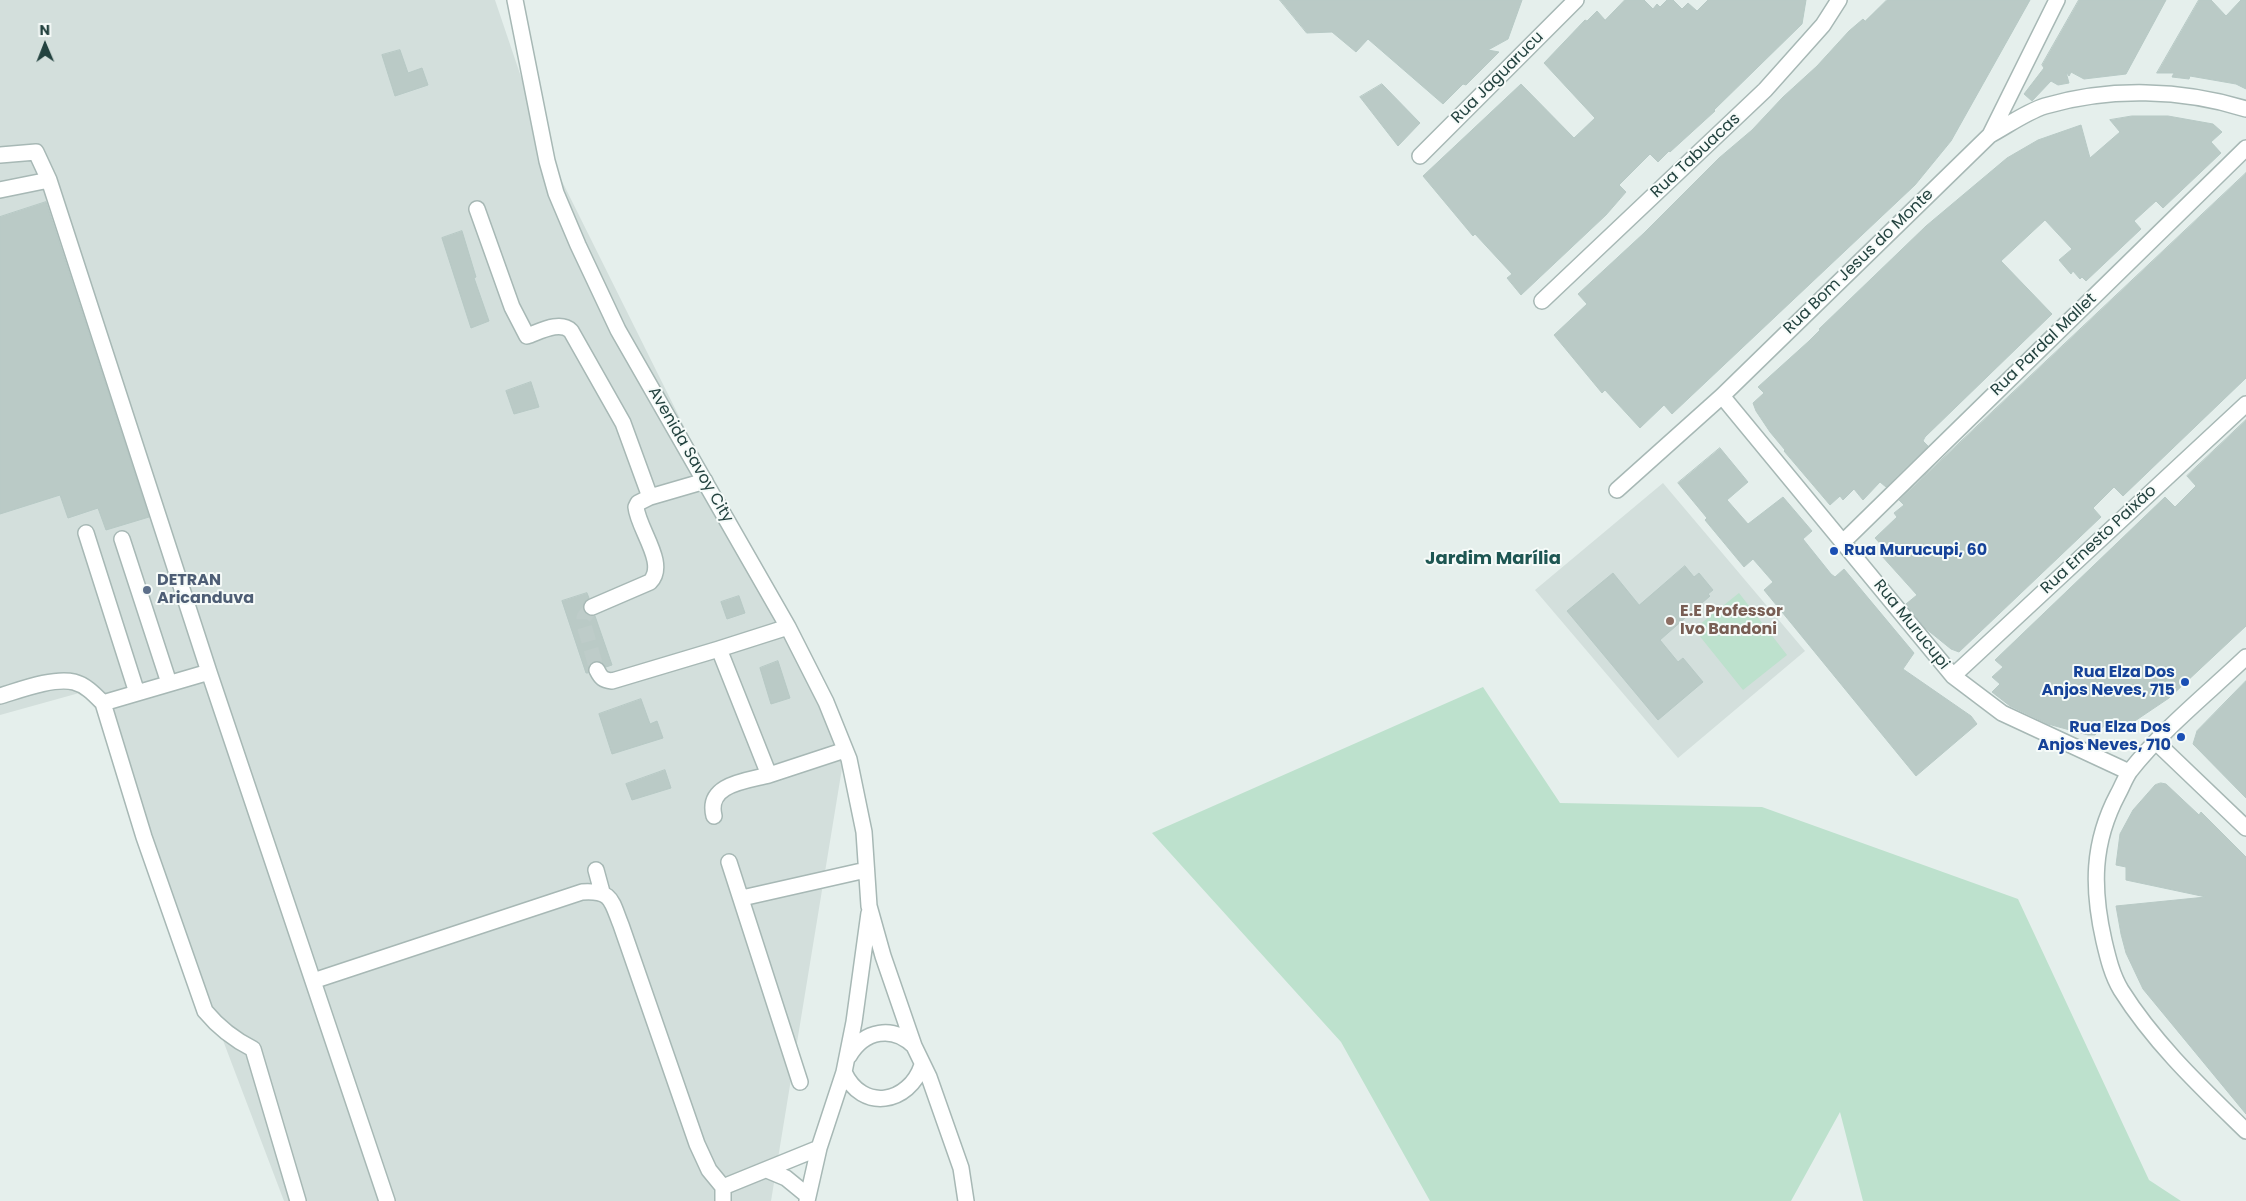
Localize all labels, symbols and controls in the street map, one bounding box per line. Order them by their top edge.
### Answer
north arrow [20,20,70,70]
text: N [39,20,50,40]
street label: Rua Jaguarucu [1448,28,1548,128]
street label: Rua Tabuacas [1647,110,1745,202]
street label: Rua Bom Jesus do Monte [1780,185,1938,339]
street label: Rua Pardal Mallet [1987,290,2101,400]
street label: Avenida Savoy City [643,384,737,526]
street label: Rua Ernesto Paixão [2037,482,2161,598]
place label: Rua Murucupi, 60 [1844,541,1987,561]
marker: Rua Murucupi, 60 [1828,545,1840,557]
district label: Jardim Marília [1425,548,1561,570]
place label: DETRAN Aricanduva [157,571,254,609]
street label: Rua Murucupi [1869,576,1953,674]
marker: DETRAN Aricanduva [141,584,153,596]
place label: E.E Professor Ivo Bandoni [1680,602,1783,640]
marker: E.E Professor Ivo Bandoni [1664,615,1676,627]
place label: Rua Elza Dos Anjos Neves, 715 [2042,663,2175,701]
marker: Rua Elza Dos Anjos Neves, 715 [2179,676,2191,688]
place label: Rua Elza Dos Anjos Neves, 710 [2038,718,2171,756]
marker: Rua Elza Dos Anjos Neves, 710 [2175,731,2187,743]

